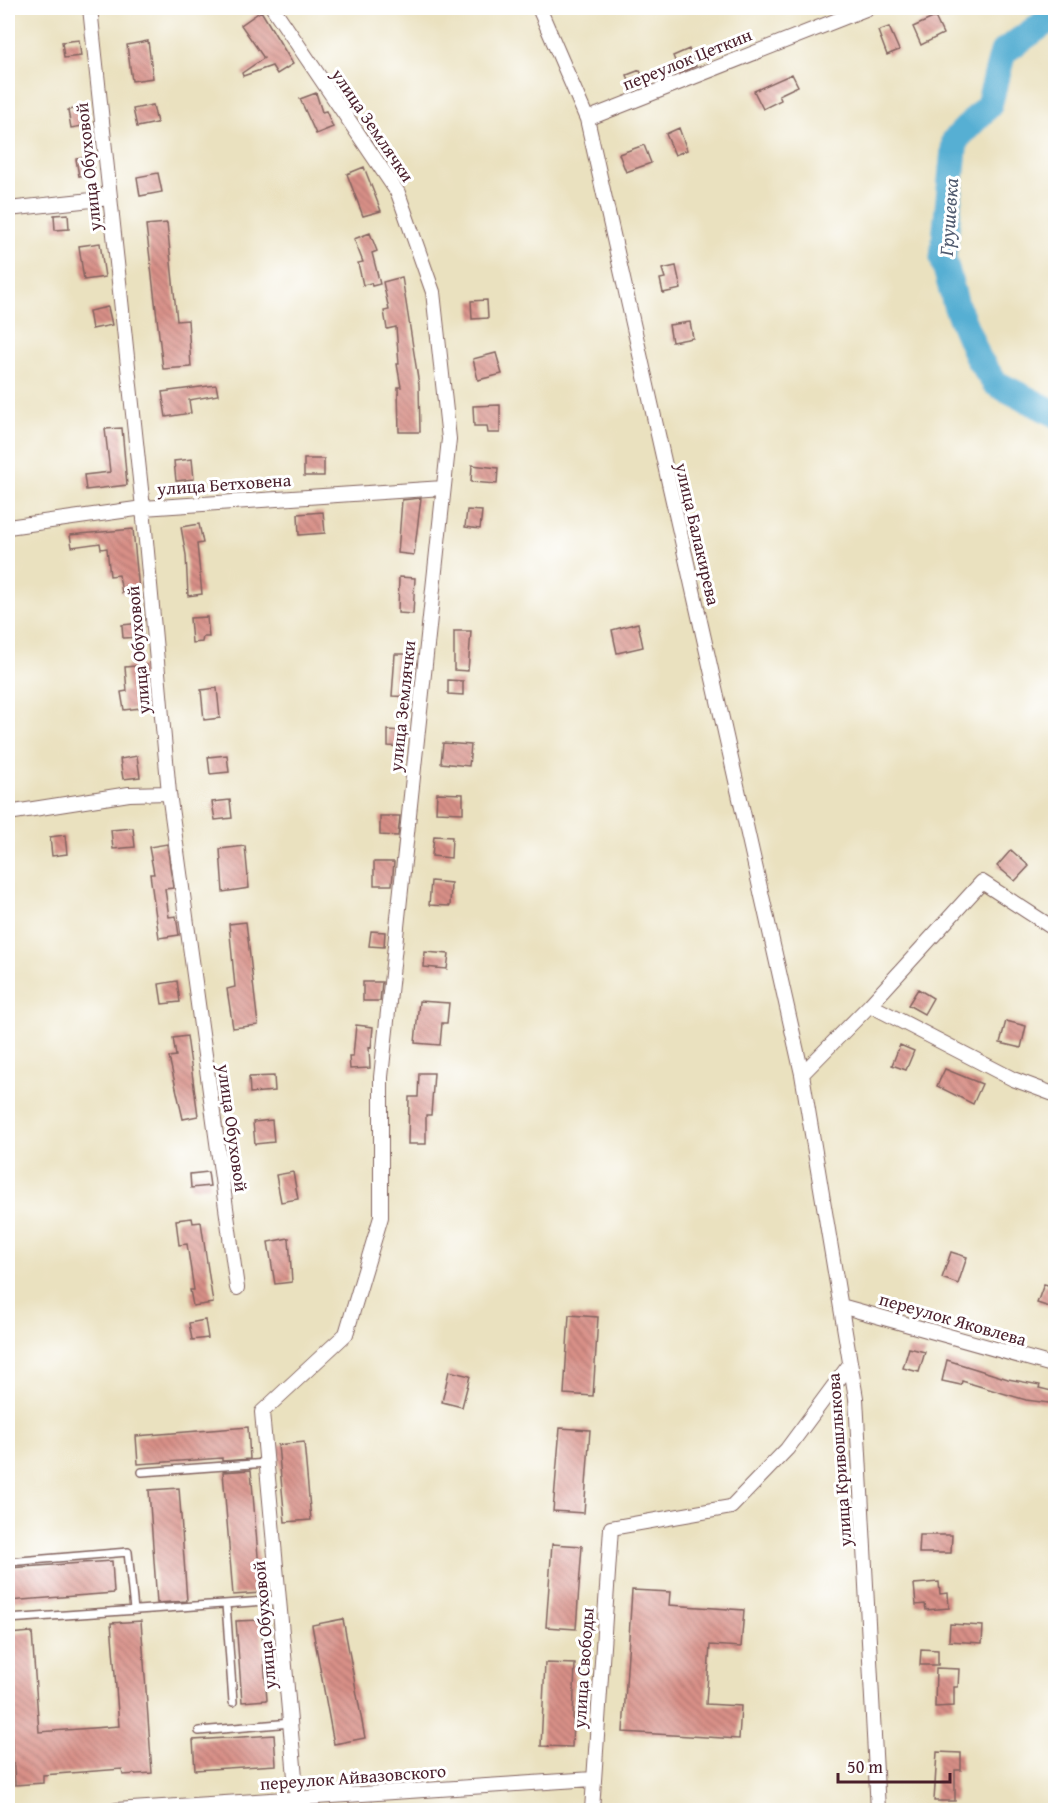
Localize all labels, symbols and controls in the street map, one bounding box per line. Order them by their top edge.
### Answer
street label: переулок Цеткин [618,21,756,97]
street label: улица Землячки [324,62,421,187]
street label: улица Обуховой [68,101,108,233]
water label: Грушевка [931,176,965,258]
street label: улица Балакирева [668,459,728,608]
street label: улица Бетховена [155,466,292,502]
street label: улица Обуховой [119,584,157,716]
street label: улица Землячки [382,639,422,774]
street label: улица Обуховой [211,1061,255,1194]
street label: переулок Яковлева [876,1285,1030,1353]
street label: улица Кривошлыкова [819,1372,859,1549]
street label: улица Обуховой [245,1559,283,1691]
street label: улица Свободы [565,1606,601,1730]
scale bar [838,1746,950,1784]
text: 50 m [847,1753,883,1780]
street label: переулок Айвазовского [259,1757,447,1797]

